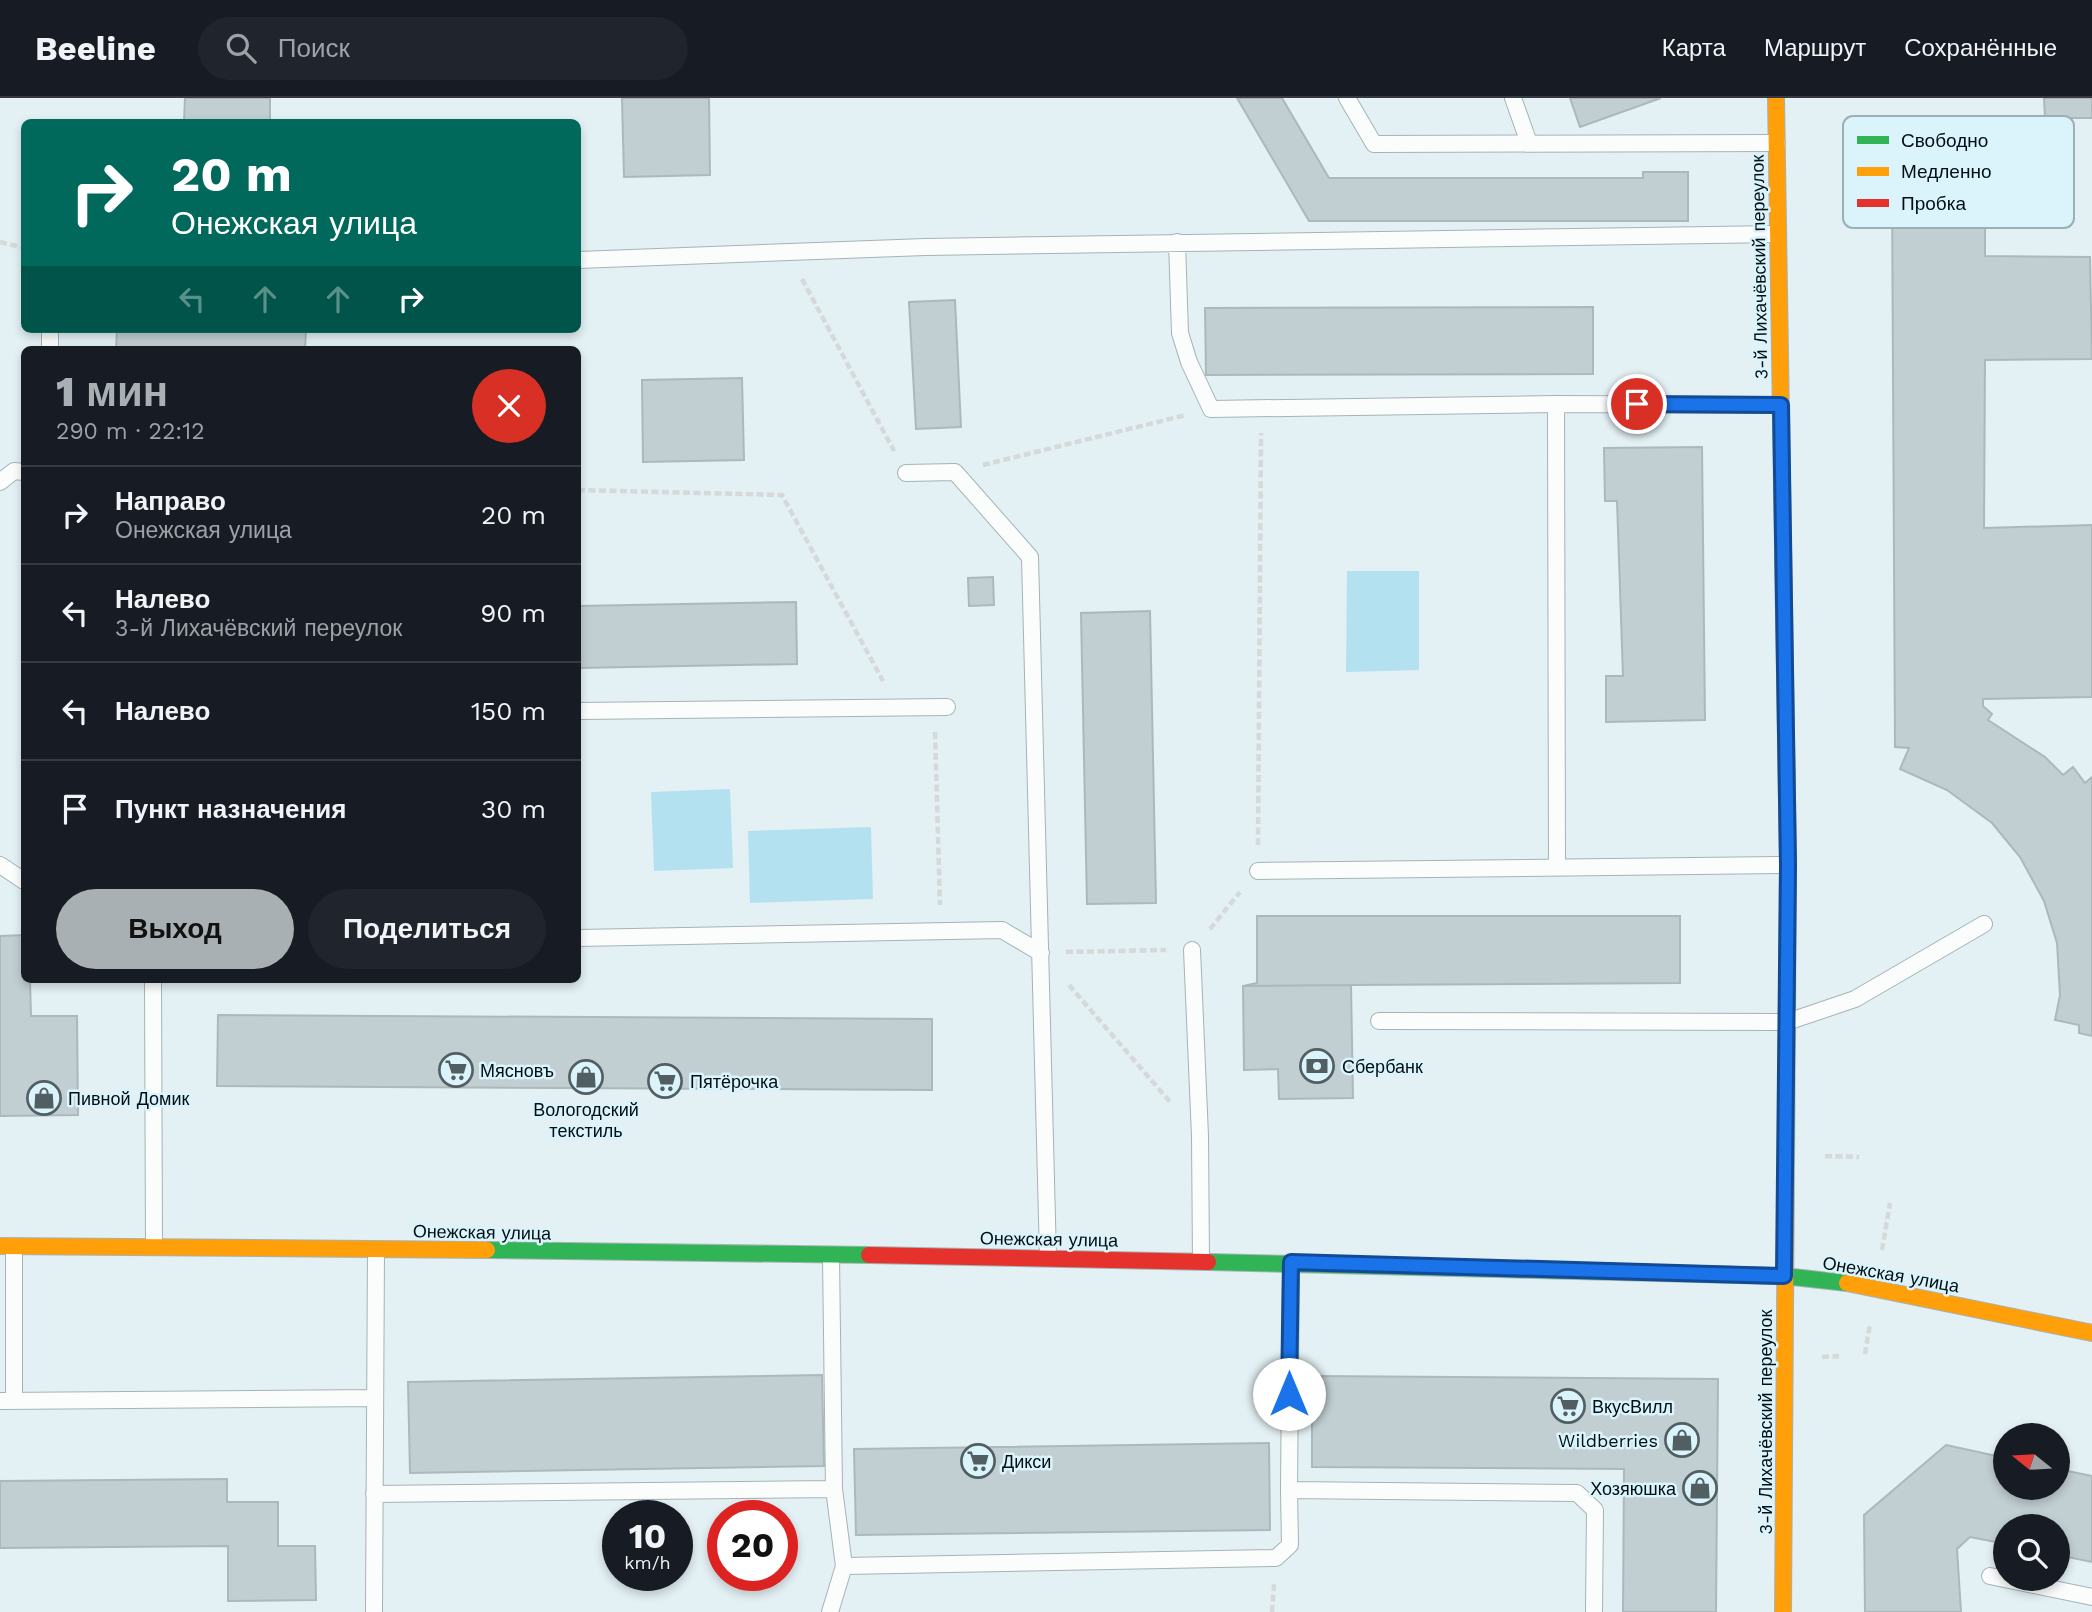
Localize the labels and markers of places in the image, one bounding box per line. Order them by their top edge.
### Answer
pin [1607,374,1667,434]
bank icon: Сбербанк [1298,1047,1336,1085]
supermarket icon: Мясновъ [437,1051,475,1089]
place label: Сбербанк [1342,1056,1423,1077]
shop icon: Вологодский текстиль [567,1058,605,1096]
place label: Мясновъ [480,1060,554,1081]
supermarket icon: Пятёрочка [646,1062,684,1100]
place label: Пятёрочка [690,1071,779,1092]
shop icon: Пивной Домик [25,1079,63,1117]
place label: Пивной Домик [68,1088,190,1109]
place label: Вологодский текстиль [533,1099,639,1141]
supermarket icon: ВкусВилл [1549,1387,1587,1425]
place label: ВкусВилл [1592,1396,1673,1417]
shop icon: Wildberries [1663,1421,1701,1459]
place label: Wildberries [1558,1430,1658,1451]
supermarket icon: Дикси [959,1442,997,1480]
place label: Дикси [1002,1451,1051,1472]
shop icon: Хозяюшка [1681,1469,1719,1507]
place label: Хозяюшка [1590,1478,1677,1499]

